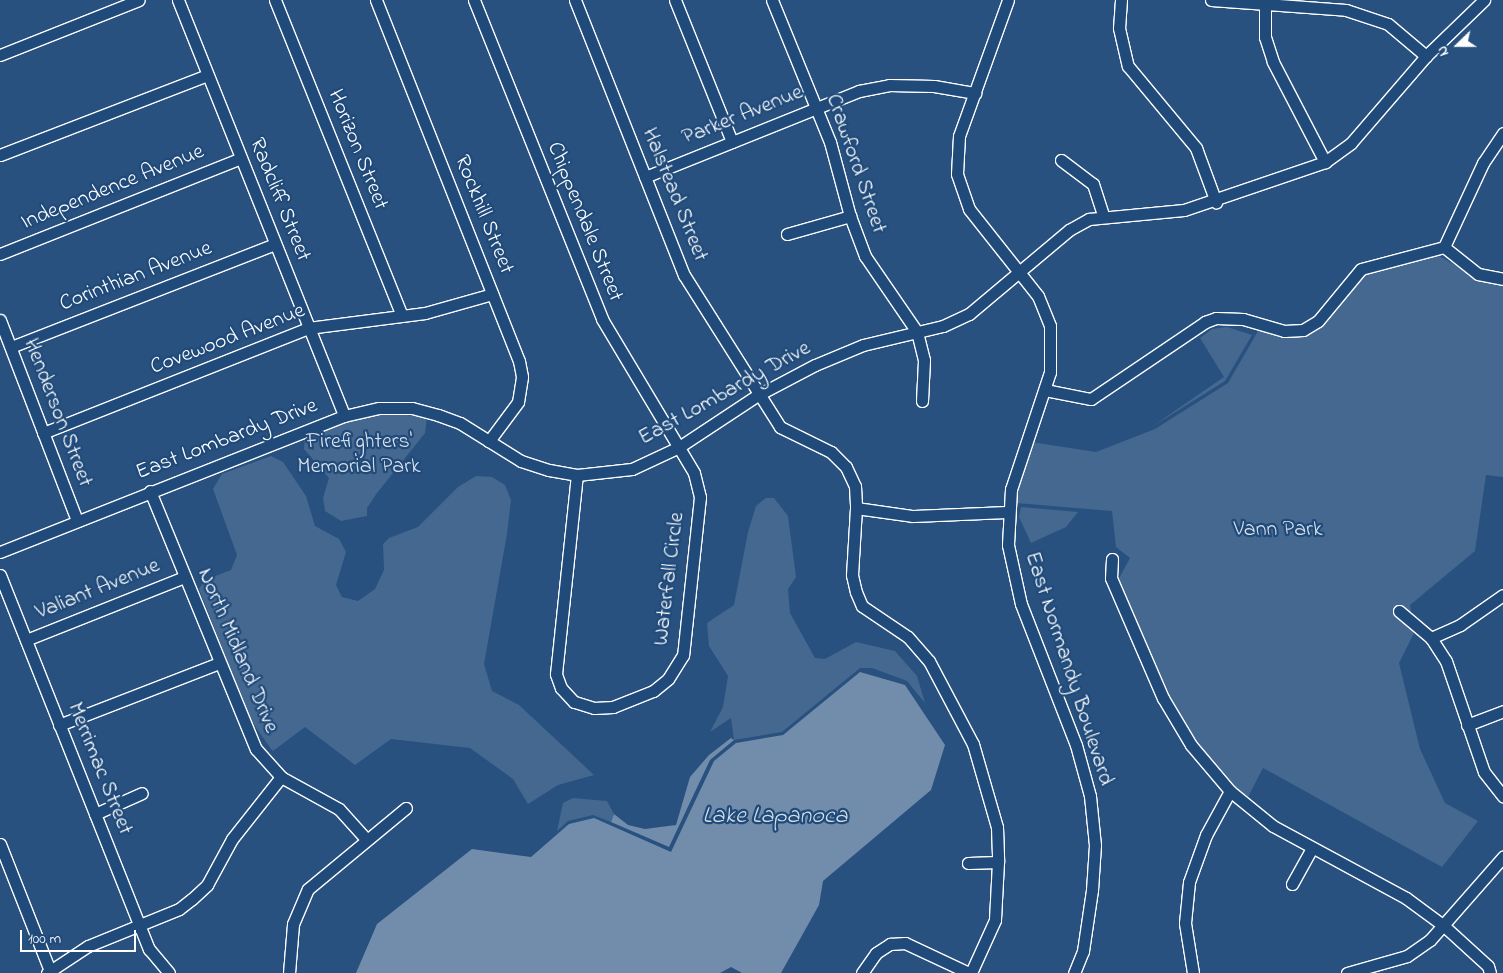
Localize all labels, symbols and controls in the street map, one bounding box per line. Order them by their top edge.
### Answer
north arrow [1433,20,1483,70]
text: N [1432,42,1455,59]
street label: Parker Avenue [679,80,807,152]
street label: Horizon Street [321,86,393,214]
street label: Crawford Street [819,91,891,237]
street label: Halstead Street [635,124,713,266]
street label: Radcliff Street [242,135,316,265]
street label: Chippendale Street [540,138,628,306]
street label: Independence Avenue [18,139,208,237]
street label: Rockhill Street [447,152,519,278]
street label: Corinthian Avenue [56,236,216,318]
street label: Covewood Avenue [147,298,309,382]
street label: Henderson Street [17,335,97,491]
street label: East Lombardy Drive [635,336,815,452]
street label: East Lombardy Drive [133,393,321,487]
park label: Firefighters' Memorial Park [297,429,421,481]
street label: Waterfall Circle [649,511,691,647]
park label: Vann Park [1233,518,1323,544]
street label: East Normandy Boulevard [1018,549,1118,789]
street label: Valiant Avenue [32,553,164,627]
street label: North Midland Drive [190,565,284,737]
street label: Merrimac Street [60,699,138,839]
water label: Lake Lapanoca [703,803,847,831]
scale bar [22,920,139,952]
text: 100 m [28,928,61,950]

